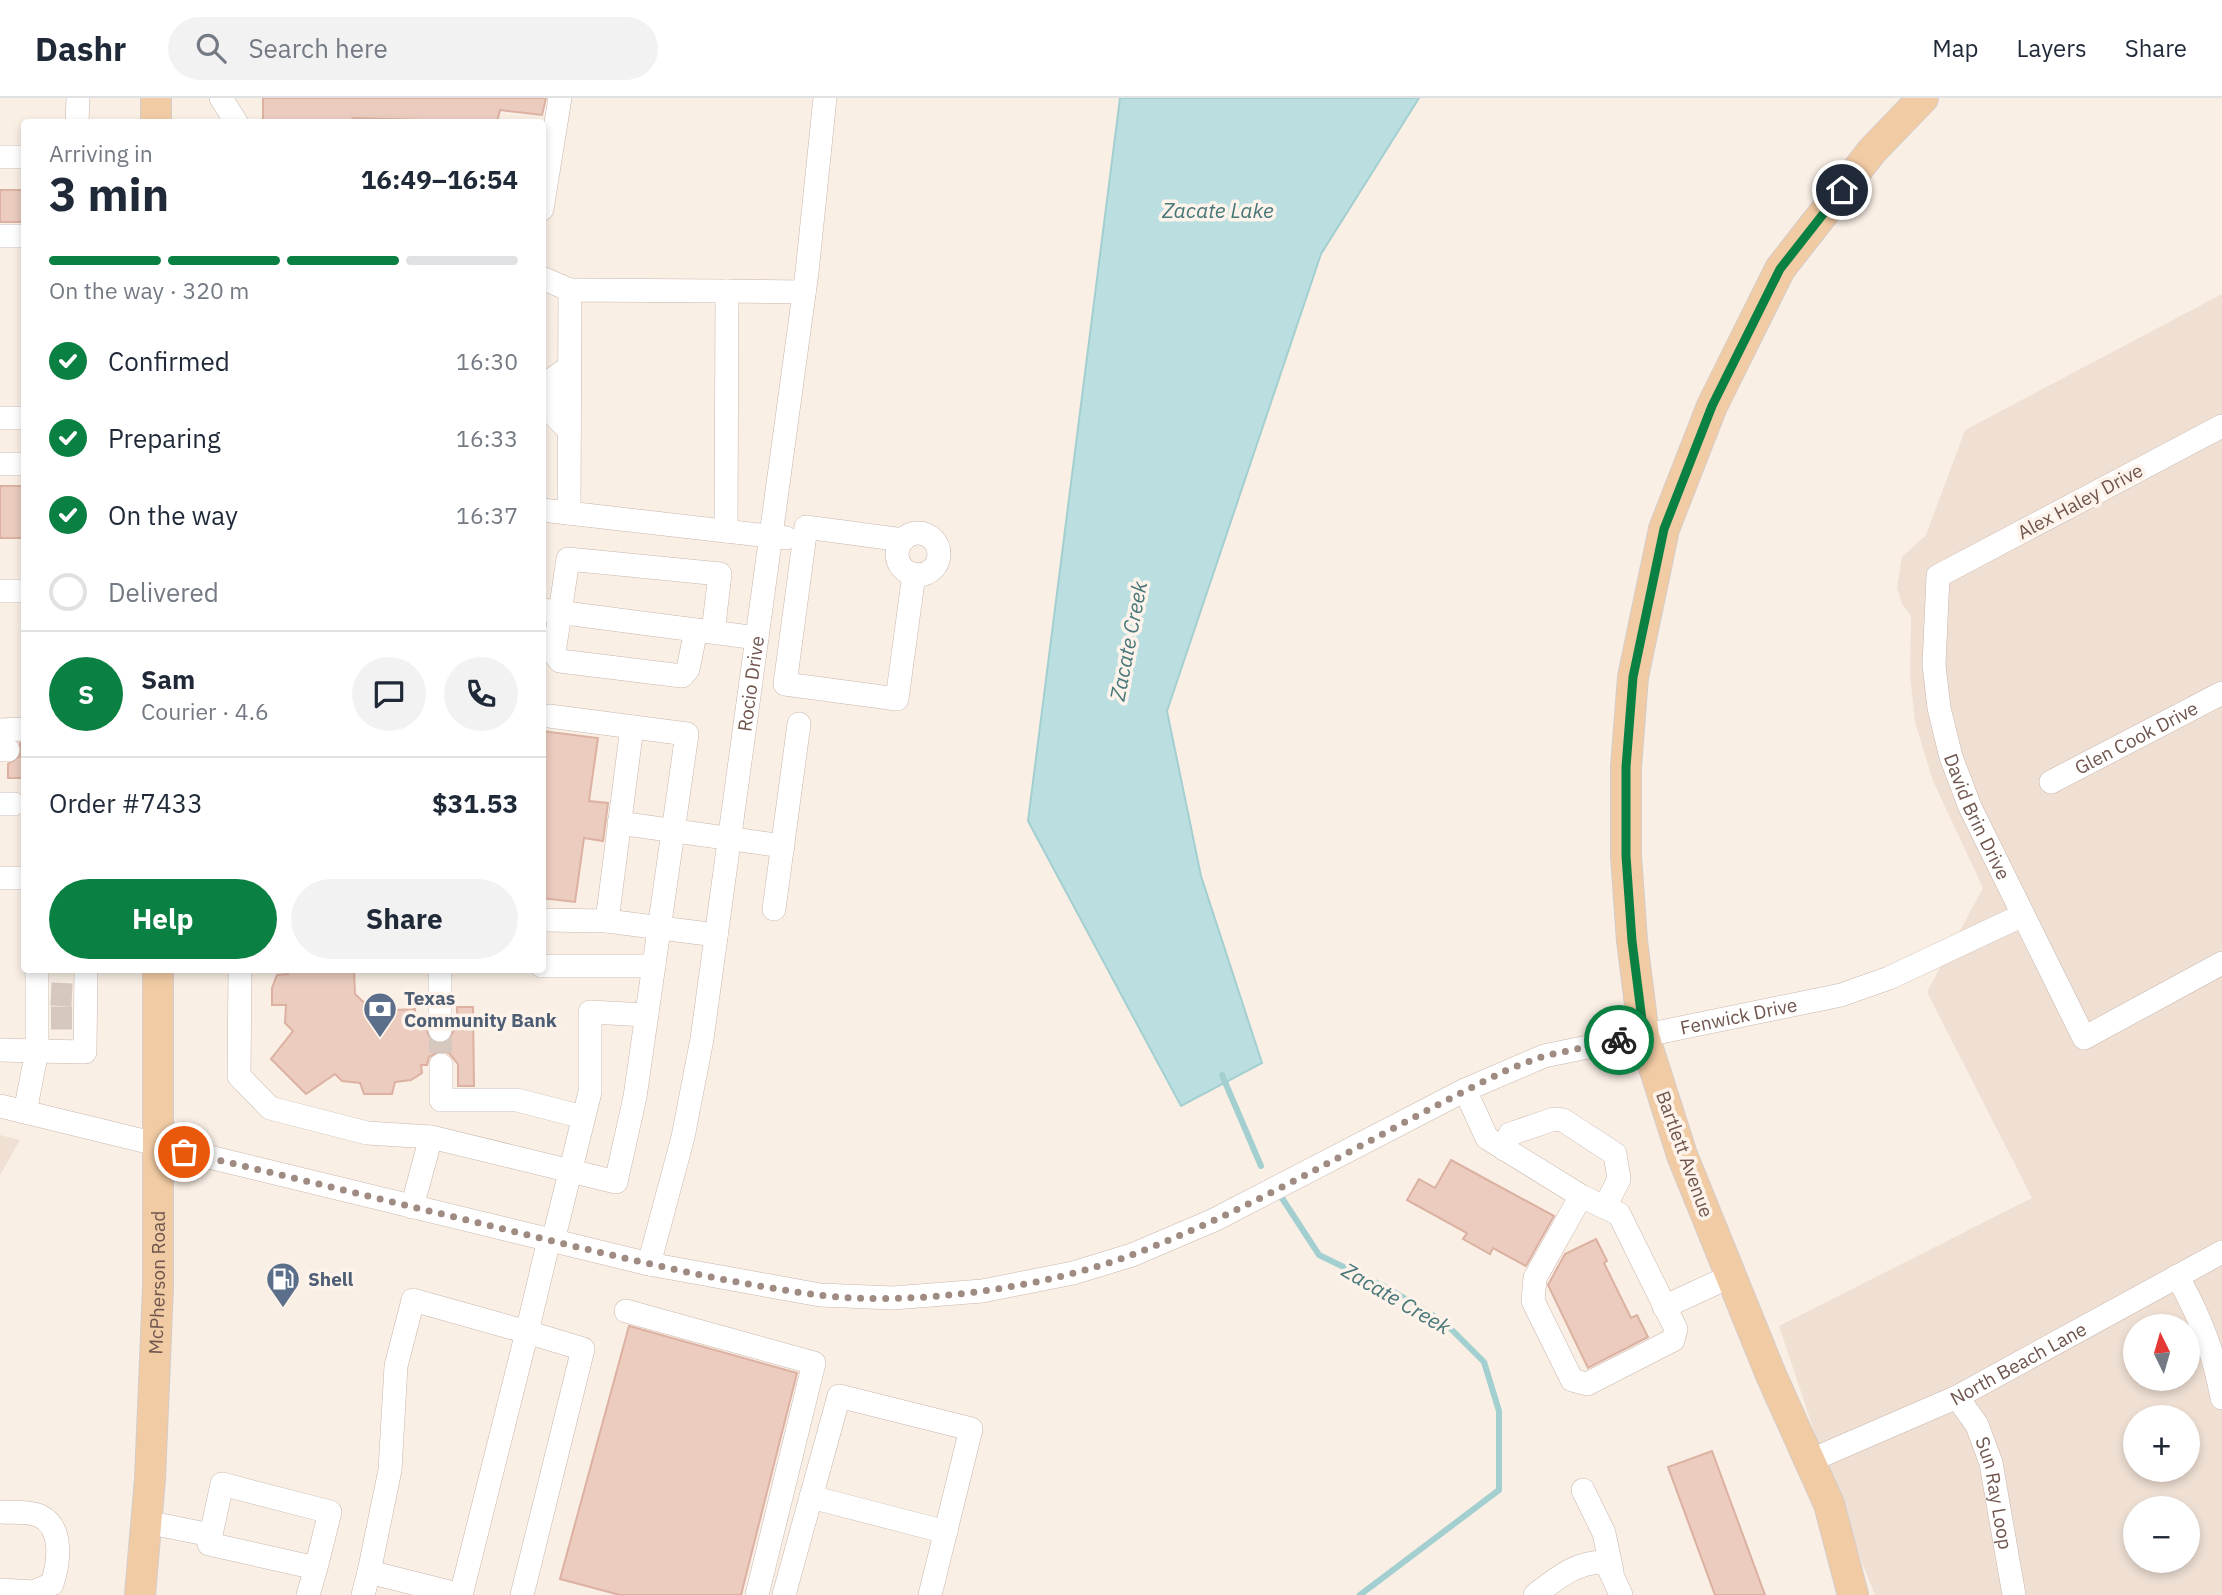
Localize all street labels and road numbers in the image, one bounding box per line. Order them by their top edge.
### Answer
street label: Alex Haley Drive [2013,458,2147,544]
street label: Rocio Drive [732,634,769,733]
street label: Glen Cook Drive [2070,696,2202,780]
street label: David Brin Drive [1939,750,2016,884]
street label: Fenwick Drive [1678,992,1799,1040]
street label: Bartlett Avenue [1651,1087,1719,1221]
street label: McPherson Road [143,1211,170,1355]
street label: North Beach Lane [1946,1317,2091,1410]
street label: Sun Ray Loop [1970,1433,2018,1551]

